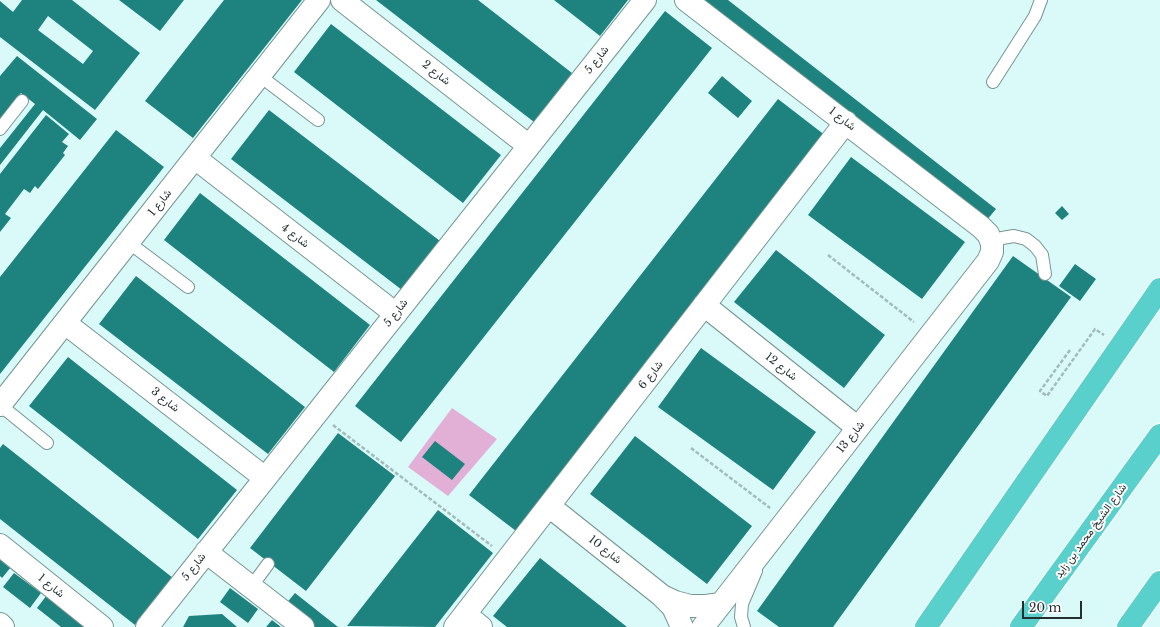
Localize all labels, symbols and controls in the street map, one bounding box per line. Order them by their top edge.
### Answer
street label: شارع 5 [582,44,612,76]
street label: شارع 2 [419,58,453,88]
street label: شارع 1 [826,105,858,133]
street label: شارع 1 [146,187,174,219]
street label: شارع 4 [278,221,312,251]
street label: شارع 5 [381,297,411,329]
street label: شارع 12 [762,350,800,384]
street label: شارع 6 [636,358,666,392]
street label: شارع 3 [148,385,182,415]
street label: شارع 13 [834,418,868,456]
street label: شارع الشيخ محمد بن زايد [1052,481,1130,581]
street label: شارع 10 [586,533,624,567]
street label: شارع 5 [179,551,209,583]
street label: شارع 1 [35,571,67,601]
scale bar [1024,593,1084,619]
text: 20 m [1029,600,1061,615]

